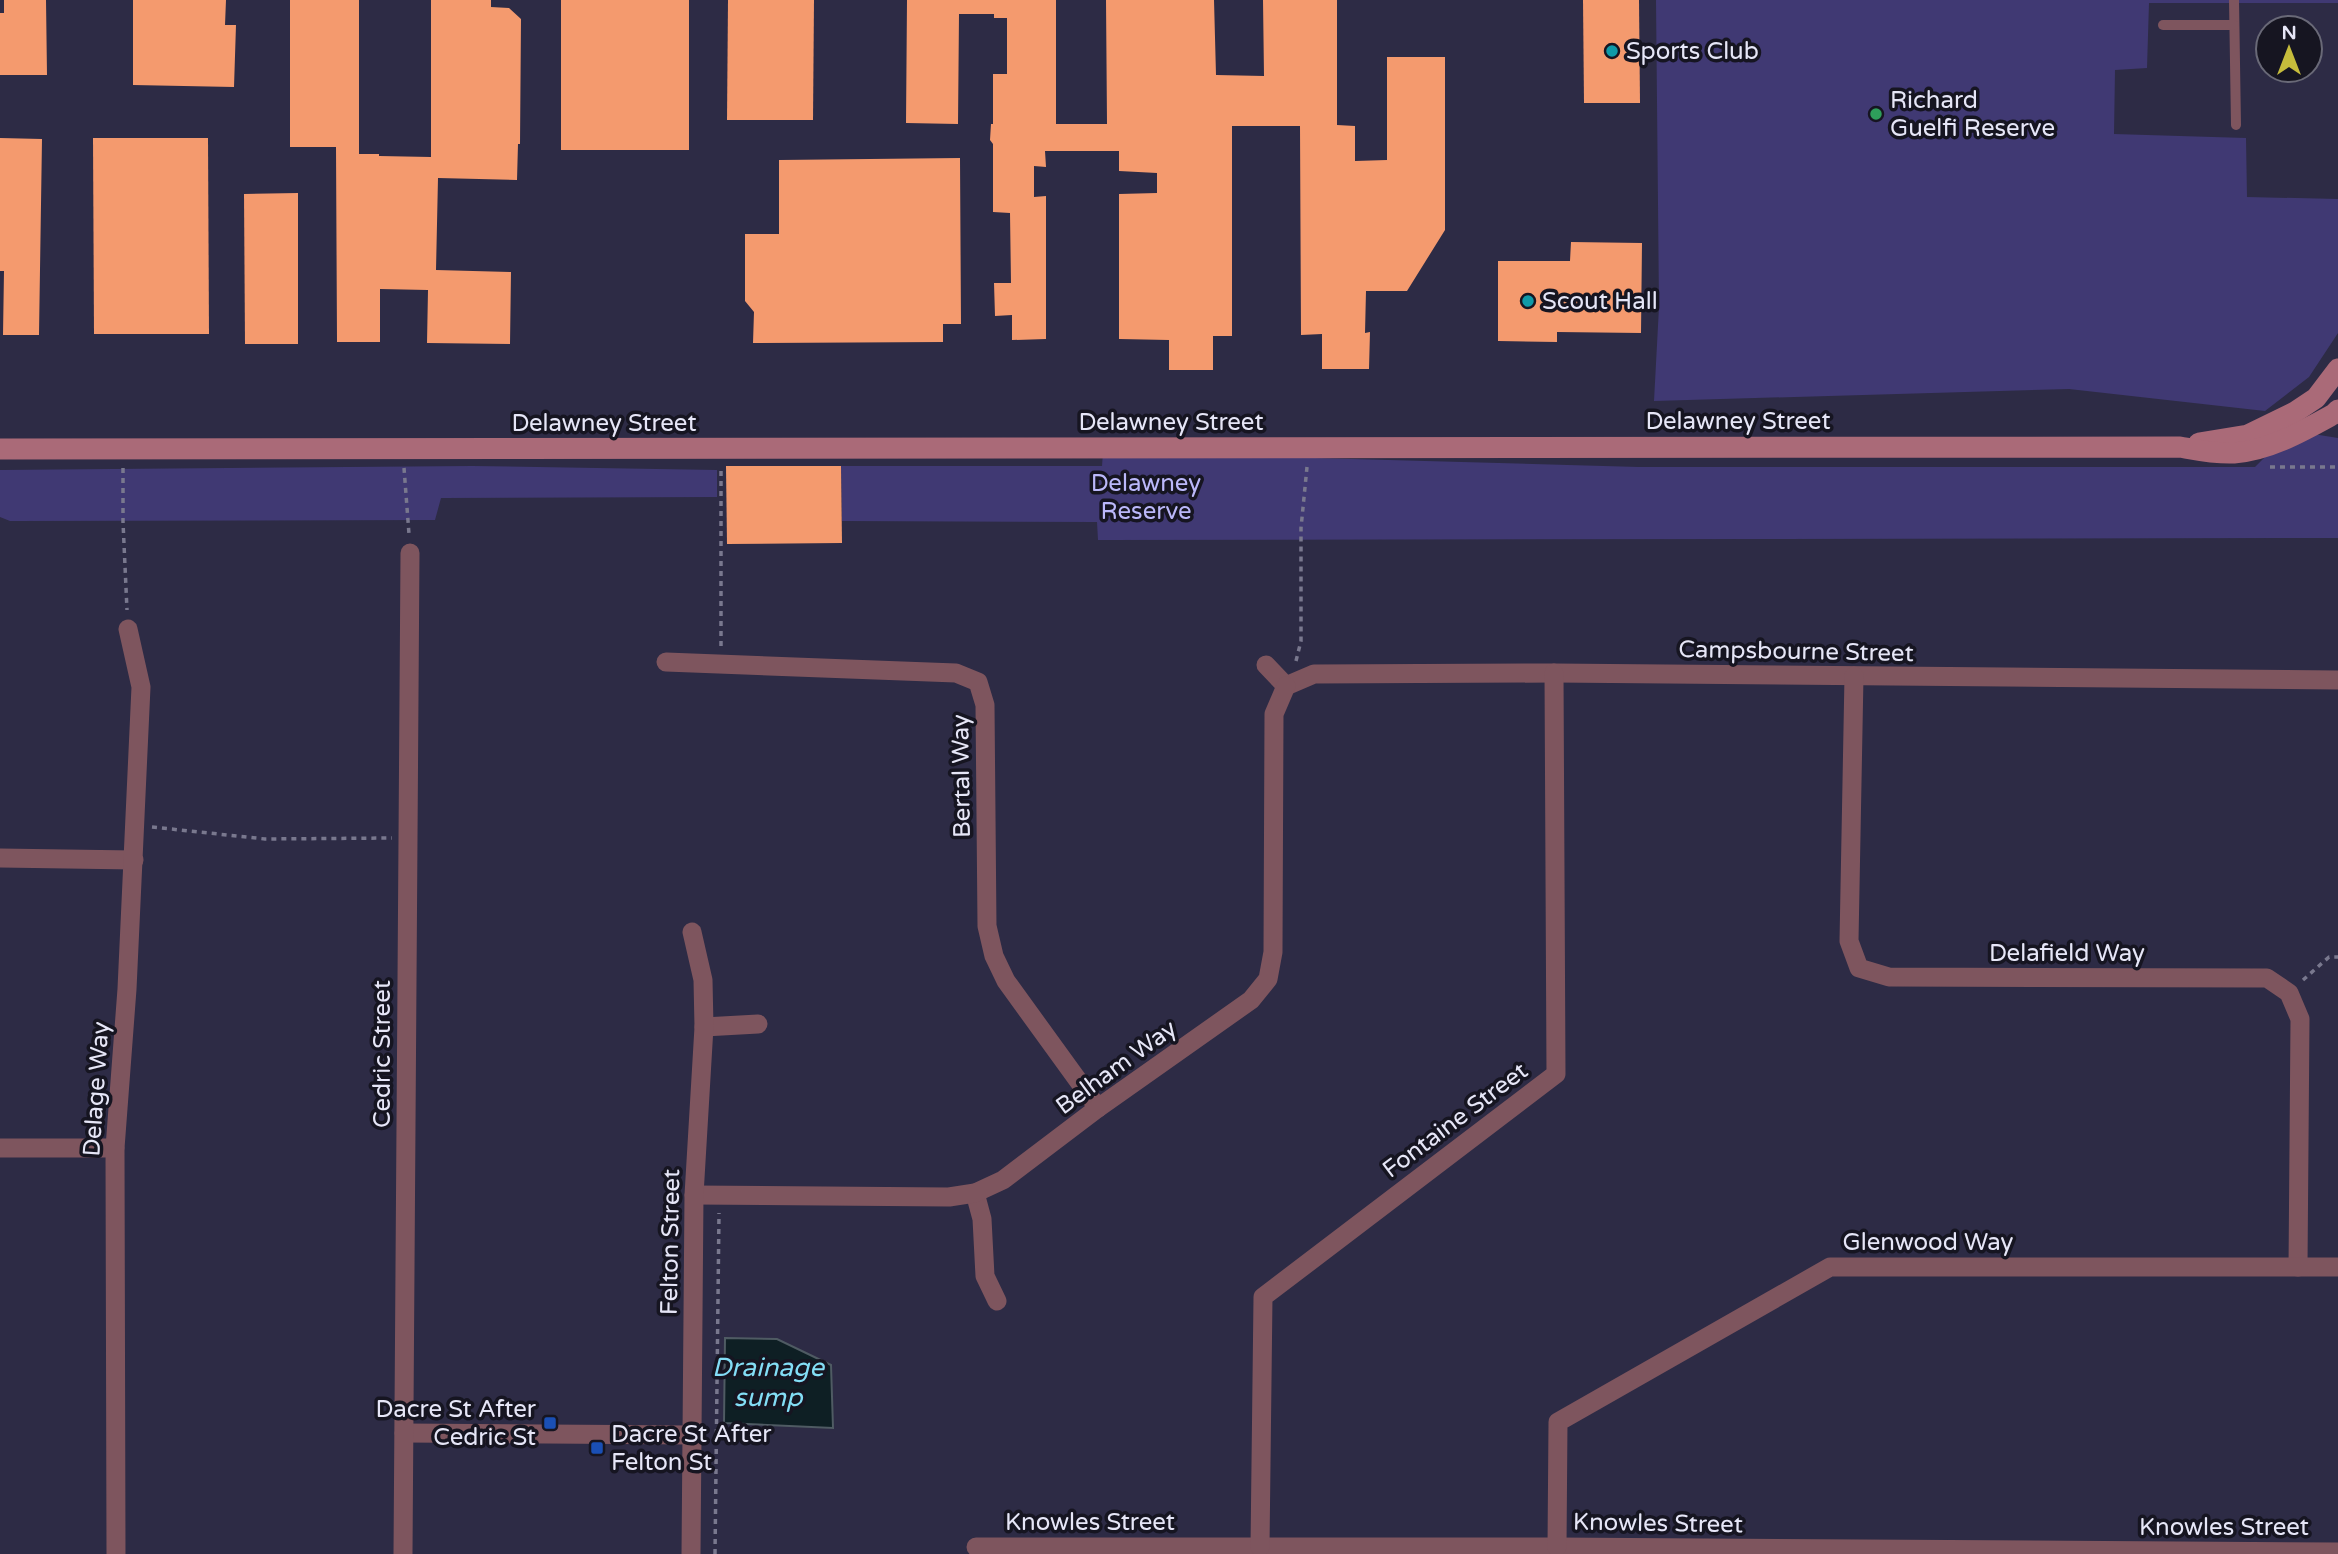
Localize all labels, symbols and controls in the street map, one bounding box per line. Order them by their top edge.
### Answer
north arrow [2254,14,2324,84]
text: N [2281,22,2297,44]
place label: Sports Club [1626,37,1759,66]
marker: Sports Club [1604,43,1620,59]
place label: Richard Guelfi Reserve [1890,86,2055,143]
marker: Richard Guelfi Reserve [1868,106,1884,122]
place label: Scout Hall [1542,287,1658,316]
marker: Scout Hall [1520,293,1536,309]
street label: Delawney Street [1645,407,1831,436]
street label: Delawney Street [1078,408,1264,437]
street label: Delawney Street [511,409,697,438]
park label: Delawney Reserve [1091,469,1201,526]
street label: Campsbourne Street [1678,635,1914,668]
street label: Bertal Way [946,714,977,838]
street label: Delafield Way [1989,939,2145,968]
street label: Cedric Street [368,980,397,1128]
street label: Belham Way [1050,1014,1182,1121]
street label: Delage Way [77,1021,116,1157]
street label: Fontaine Street [1377,1056,1534,1184]
street label: Felton Street [655,1169,686,1315]
street label: Glenwood Way [1843,1228,2014,1257]
water label: Drainage sump [712,1352,825,1413]
place label: Dacre St After Cedric St [376,1395,537,1452]
marker: Dacre St After Cedric St [542,1415,558,1431]
place label: Dacre St After Felton St [611,1420,772,1477]
marker: Dacre St After Felton St [589,1440,605,1456]
street label: Knowles Street [1005,1508,1175,1537]
street label: Knowles Street [1573,1508,1743,1539]
street label: Knowles Street [2139,1513,2309,1542]

